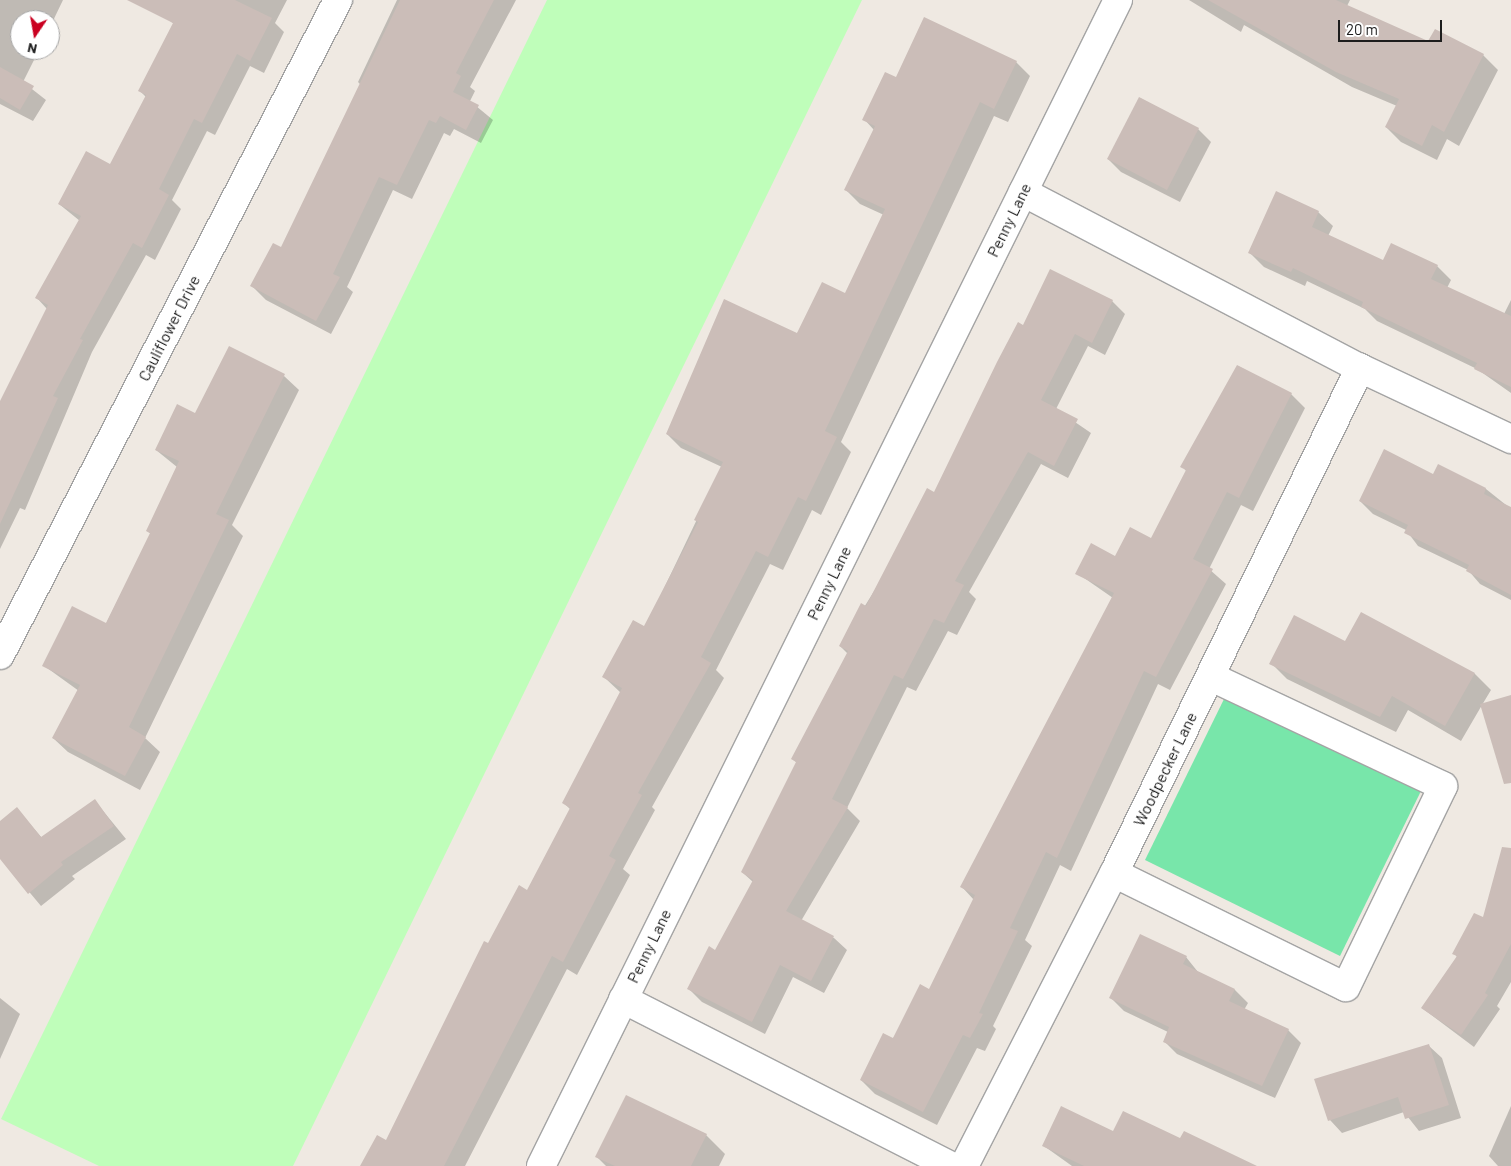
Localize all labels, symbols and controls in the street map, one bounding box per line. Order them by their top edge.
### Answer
north arrow [10,10,60,60]
scale bar [1341,10,1445,42]
text: 20 m [1346,20,1378,38]
text: N [26,40,38,58]
street label: Penny Lane [983,180,1035,260]
street label: Cauliflower Drive [134,272,204,384]
street label: Penny Lane [803,543,855,623]
street label: Woodpecker Lane [1129,709,1201,829]
street label: Penny Lane [623,906,675,986]

